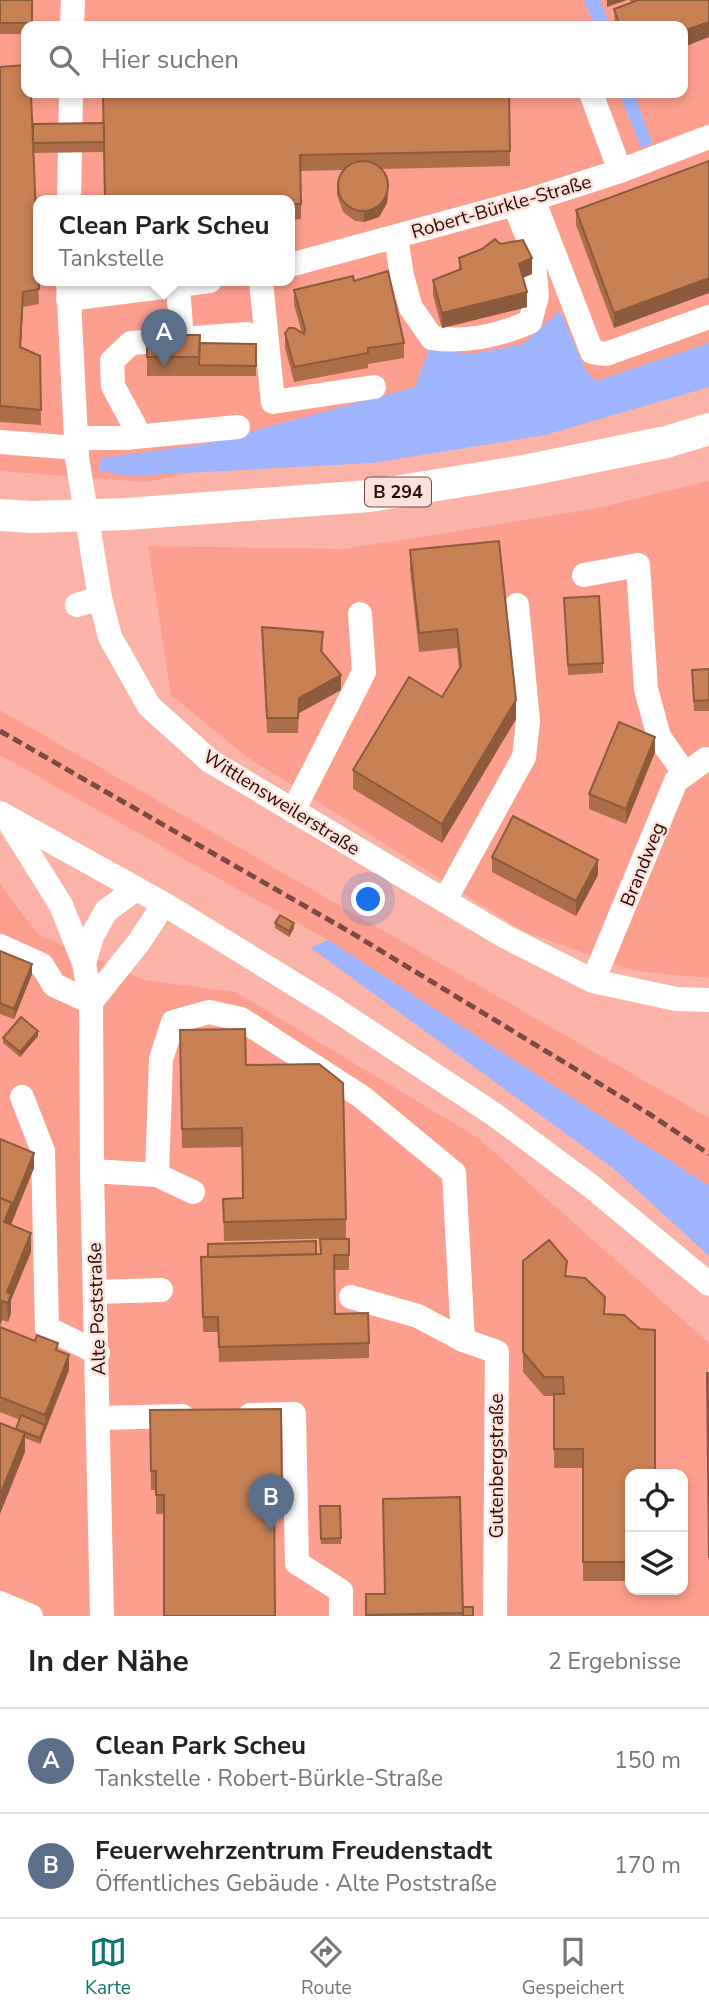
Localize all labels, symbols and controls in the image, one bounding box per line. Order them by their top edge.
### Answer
search box [21,21,688,98]
icon: search [45,41,83,79]
text: Hier suchen [101,42,239,77]
street label: Robert-Bürkle-Straße [408,169,594,245]
popup [33,195,295,286]
text: Clean Park Scheu [58,208,270,243]
text: Tankstelle [58,243,164,274]
pin: A [141,309,187,367]
road number: B 294 [365,478,431,506]
street label: Wittlensweilerstraße [198,744,365,862]
street label: Brandweg [614,818,672,910]
your location [351,882,385,916]
street label: Alte Poststraße [82,1242,112,1376]
street label: Gutenbergstraße [484,1393,510,1539]
map controls [625,1469,688,1595]
button: locate [625,1469,688,1532]
pin: B [248,1474,294,1532]
button: layers [625,1532,688,1595]
text: In der Nähe [28,1641,189,1682]
text: 2 Ergebnisse [548,1646,681,1677]
text: Clean Park Scheu [95,1728,306,1763]
text: A [42,1745,60,1776]
text: 150 m [614,1745,681,1776]
text: Tankstelle · Robert-Bürkle-Straße [95,1763,443,1794]
text: Feuerwehrzentrum Freudenstadt [95,1833,492,1868]
text: B [43,1850,59,1881]
text: 170 m [614,1850,681,1881]
text: Öffentliches Gebäude · Alte Poststraße [95,1868,497,1899]
tab: Karte [85,1933,131,2001]
tab: Route [301,1933,352,2001]
tab: Gespeichert [522,1933,624,2001]

